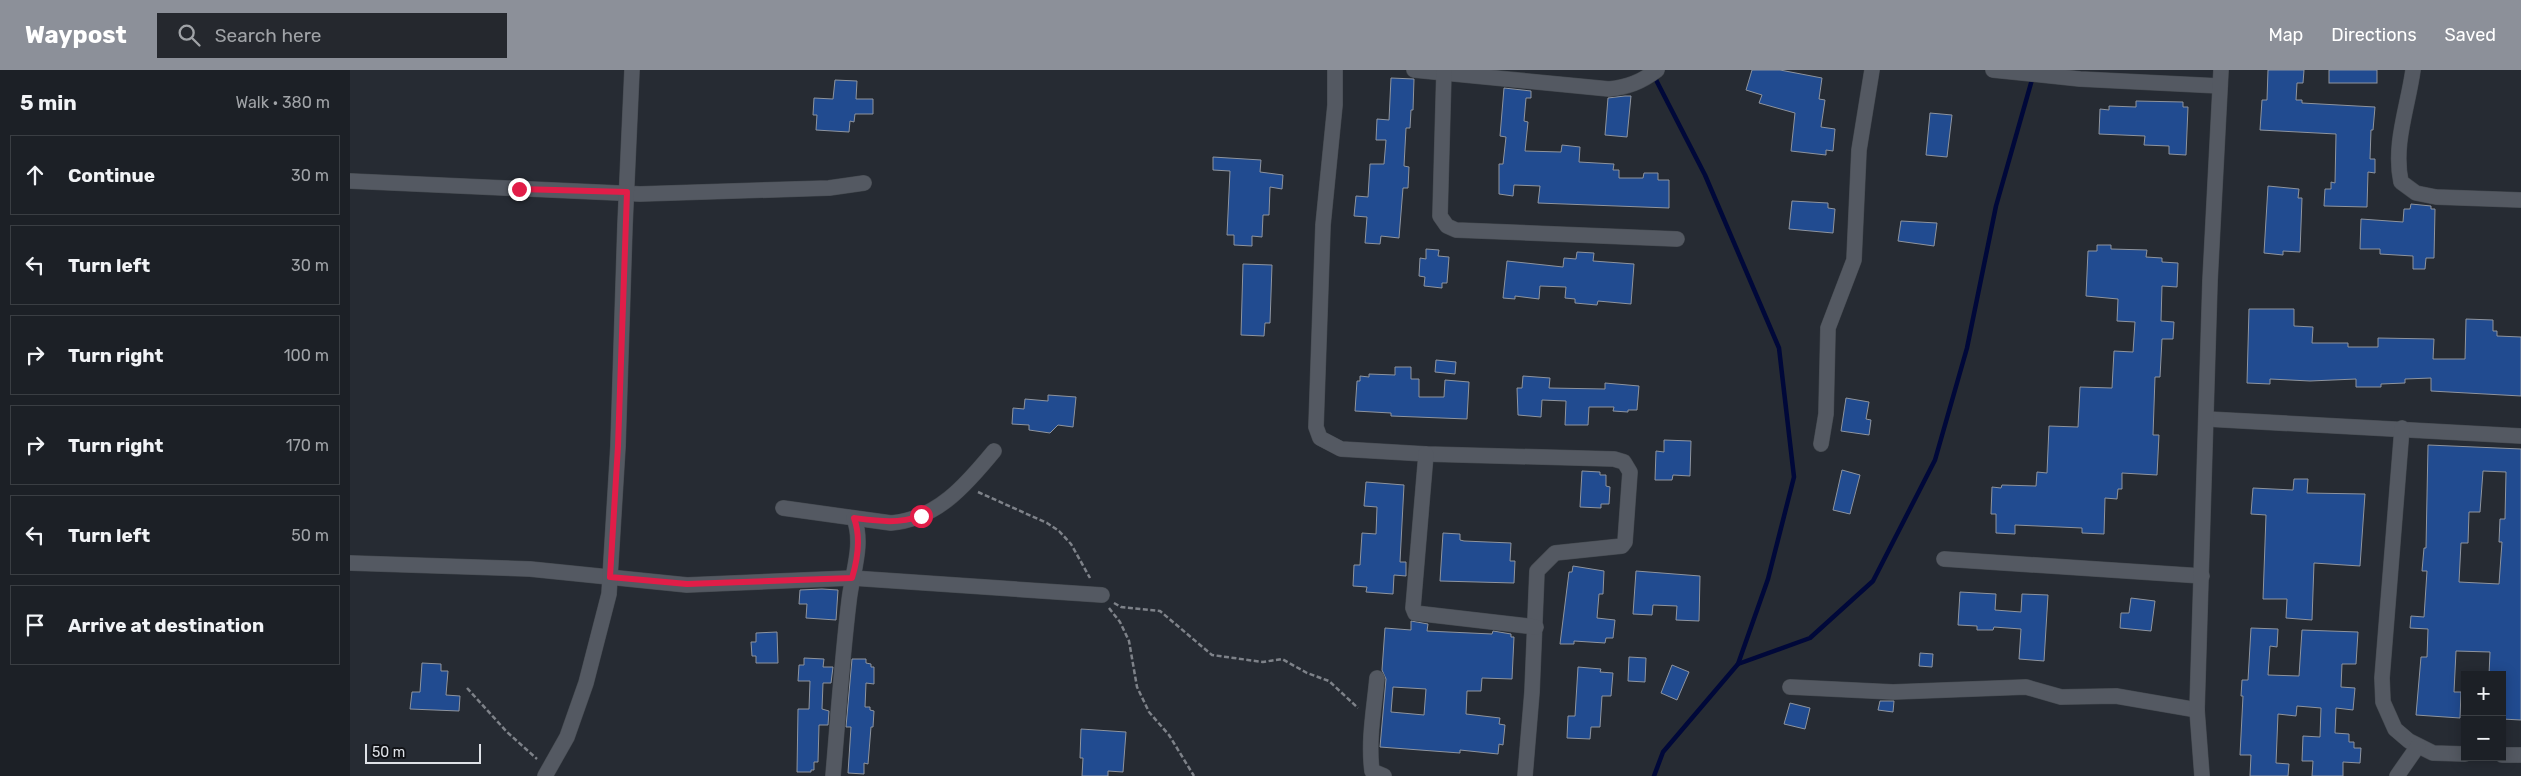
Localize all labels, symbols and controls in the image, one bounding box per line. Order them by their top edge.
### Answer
search box [157,13,507,58]
text: Waypost [25,21,127,49]
icon: search [175,21,203,49]
text: Search here [215,24,321,47]
text: Map [2268,24,2303,46]
text: Directions [2331,24,2417,46]
text: Saved [2445,24,2496,46]
text: 5 min [20,90,77,115]
text: Walk · 380 m [236,93,330,112]
icon: ahead [21,161,49,189]
text: Continue [68,164,155,187]
text: 30 m [291,166,329,185]
route end [508,178,531,201]
icon: left [21,251,49,279]
text: Turn left [68,254,150,277]
text: 30 m [291,256,329,275]
icon: right [21,341,49,369]
text: Turn right [68,344,163,367]
text: 100 m [284,346,329,365]
icon: right [21,431,49,459]
text: Turn right [68,434,163,457]
text: 170 m [286,436,329,455]
route start [910,505,933,528]
icon: left [21,521,49,549]
text: Turn left [68,524,150,547]
text: 50 m [291,526,329,545]
icon: arrive [21,611,49,639]
text: Arrive at destination [68,614,264,637]
map controls [2461,671,2506,761]
button: + [2461,671,2506,716]
button: − [2461,716,2506,761]
scale bar [365,741,481,764]
text: 50 m [372,744,405,761]

